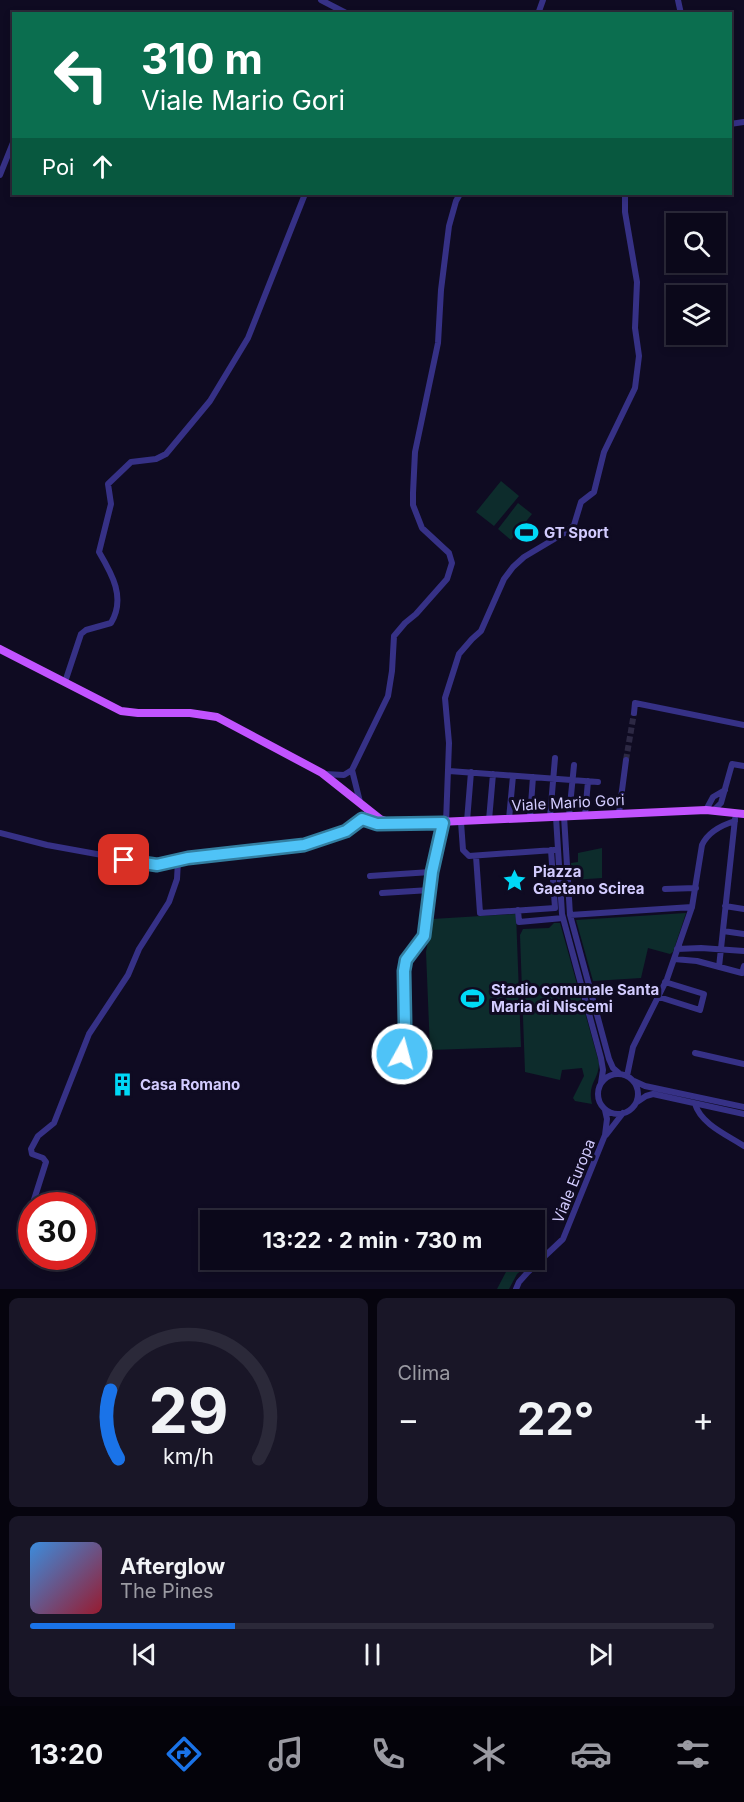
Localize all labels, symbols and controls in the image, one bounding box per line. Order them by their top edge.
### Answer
text: 310 m [141,33,263,84]
icon: left [42,36,120,114]
text: Viale Mario Gori [141,84,345,117]
icon: ahead [86,150,119,183]
text: Poi [42,154,74,180]
map controls [666,213,726,345]
button: search [666,213,726,273]
button: layers [666,285,726,345]
sports icon: GT Sport [513,520,539,546]
place label: GT Sport [544,523,609,542]
street label: Viale Mario Gori [511,790,625,815]
pin [98,834,149,885]
icon: arrive [107,843,140,876]
place label: Piazza Gaetano Scirea [533,862,645,898]
place icon: Piazza Gaetano Scirea [502,868,528,894]
place label: Stadio comunale Santa Maria di Niscemi [491,980,659,1016]
sports icon: Stadio comunale Santa Maria di Niscemi [460,986,486,1012]
position arrow [370,1022,434,1086]
building icon: Casa Romano [109,1072,135,1098]
place label: Casa Romano [140,1075,240,1094]
street label: Viale Europa [548,1136,599,1226]
speed limit sign: 30 [18,1192,96,1270]
text: 13:22 · 2 min · 730 m [263,1227,482,1253]
text: Clima [398,1361,451,1385]
text: 29 [148,1373,228,1448]
text: 22° [517,1391,594,1446]
text: − [398,1399,419,1439]
text: + [692,1399,714,1439]
text: km/h [163,1444,214,1470]
text: Afterglow [120,1553,225,1579]
text: The Pines [120,1579,214,1603]
icon: previous [128,1638,161,1671]
icon: pause [356,1638,389,1671]
icon: next [584,1638,617,1671]
icon: directions [163,1733,205,1775]
icon: music [265,1733,307,1775]
icon: phone [367,1733,409,1775]
icon: climate [468,1733,510,1775]
icon: car [570,1733,612,1775]
icon: filters [672,1733,714,1775]
text: 13:20 [30,1738,103,1771]

